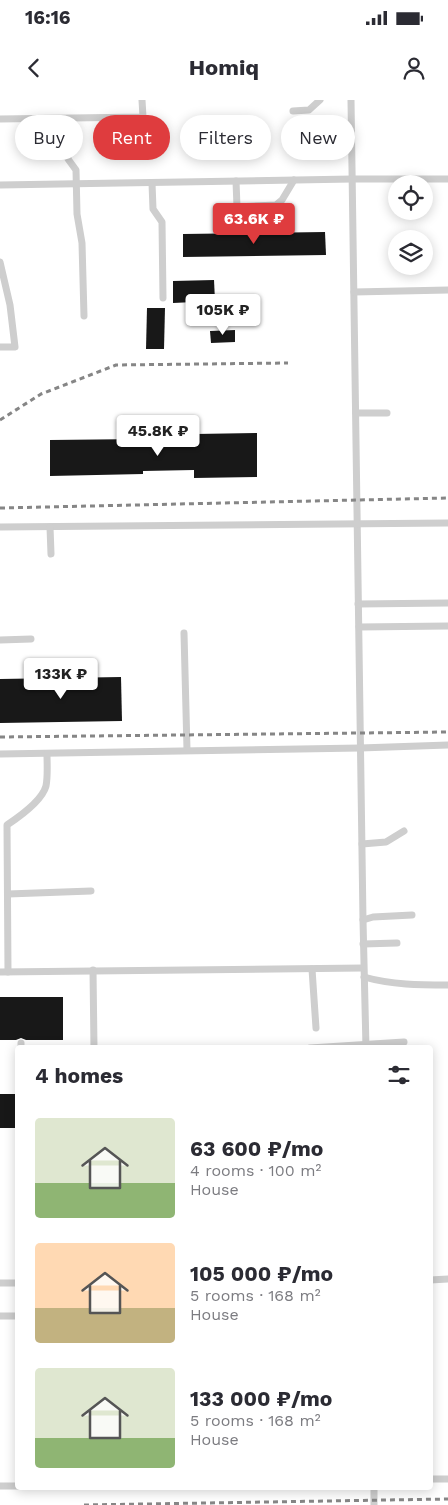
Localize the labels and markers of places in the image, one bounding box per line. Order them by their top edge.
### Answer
pin: 63.6K ₽ [208,202,300,245]
pin: 105K ₽ [182,294,264,336]
pin: 45.8K ₽ [112,414,204,457]
pin: 133K ₽ [20,658,102,700]

